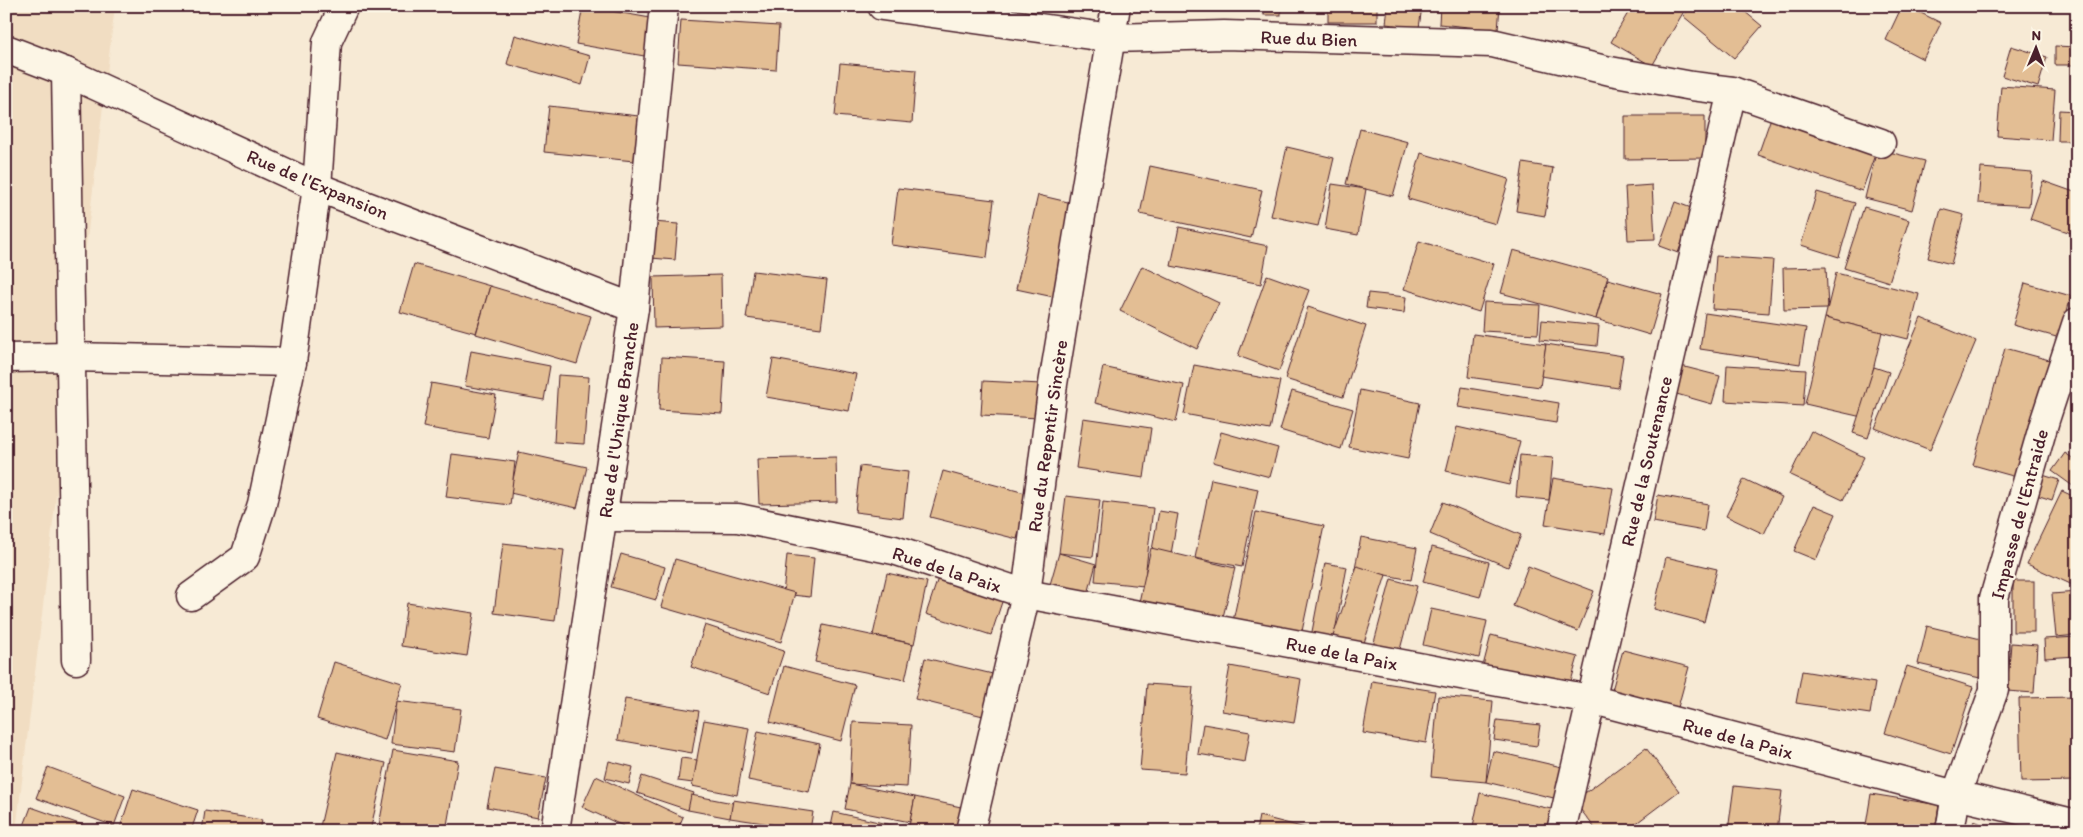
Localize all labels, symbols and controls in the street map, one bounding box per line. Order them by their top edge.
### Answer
north arrow [2010,22,2060,72]
street label: Rue du Bien [1260,25,1358,52]
text: N [2031,27,2041,44]
street label: Rue de l'Expansion [243,144,392,225]
street label: Rue de l'Unique Branche [593,321,644,520]
street label: Rue du Repentir Sincère [1023,338,1072,534]
street label: Rue de la Soutenance [1616,374,1677,549]
street label: Impasse de l'Entraide [1986,426,2053,602]
street label: Rue de la Paix [889,541,1005,598]
street label: Rue de la Paix [1284,631,1400,676]
street label: Rue de la Paix [1680,713,1796,764]

